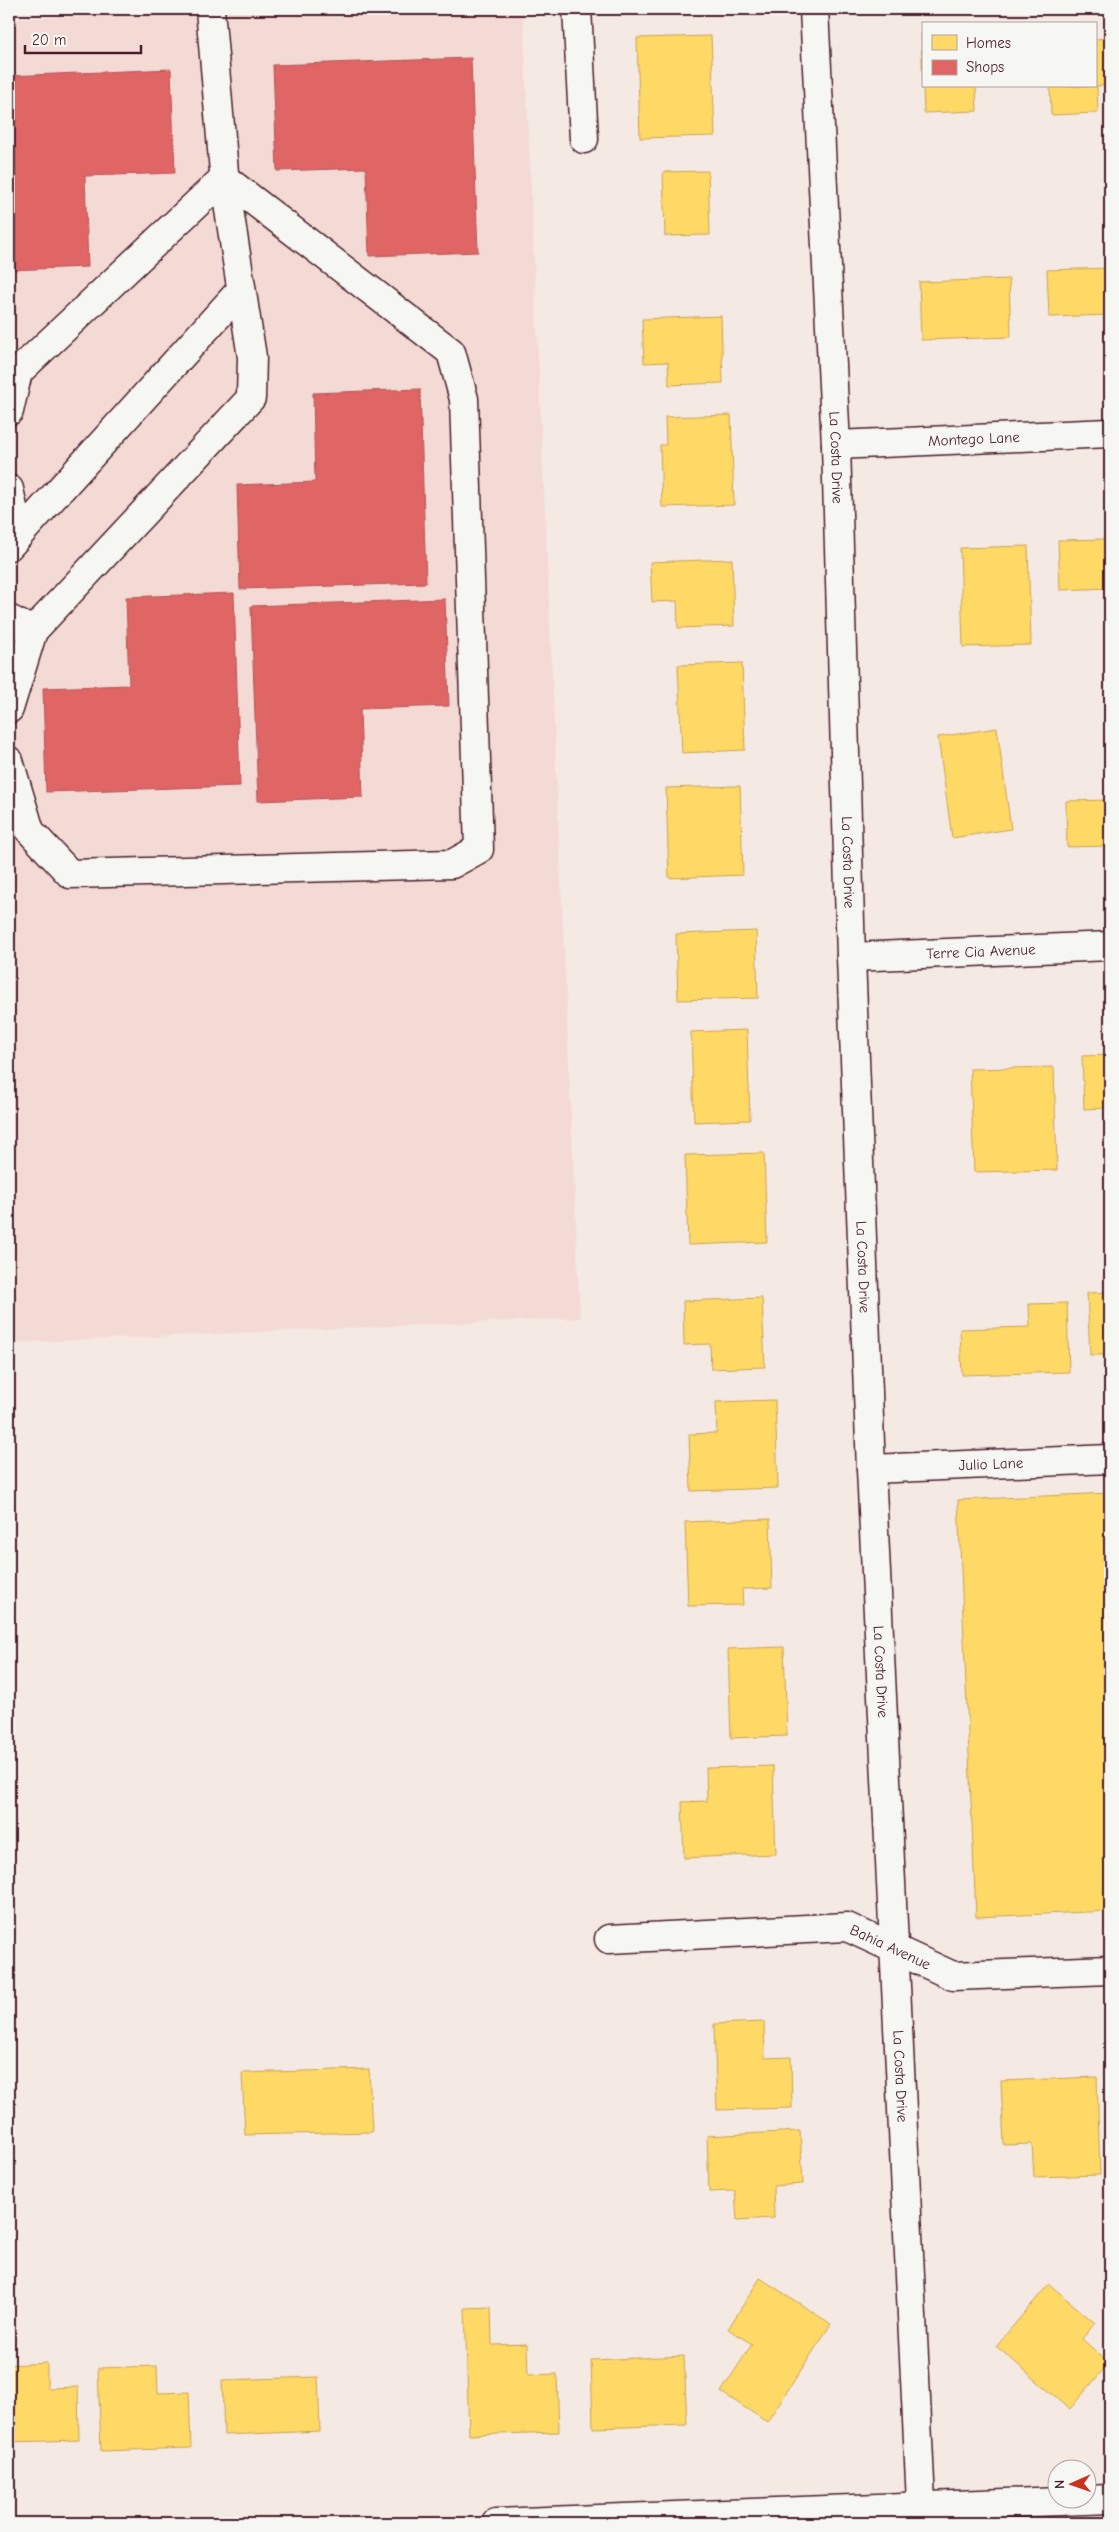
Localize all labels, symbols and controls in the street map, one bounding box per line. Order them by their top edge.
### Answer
scale bar [25,22,141,54]
legend [922,22,1096,88]
text: 20 m [32,31,66,49]
text: Homes [966,34,1011,52]
text: Shops [966,58,1004,76]
street label: La Costa Drive [825,411,847,504]
street label: Montego Lane [928,428,1021,450]
street label: La Costa Drive [838,816,859,909]
street label: Terre Cia Avenue [926,940,1036,963]
street label: La Costa Drive [852,1221,874,1314]
street label: Julio Lane [958,1454,1024,1474]
street label: La Costa Drive [870,1625,892,1719]
street label: Bahia Avenue [847,1921,934,1974]
street label: La Costa Drive [889,2030,912,2123]
north arrow [1046,2460,1096,2510]
text: N [1051,2480,1068,2489]

